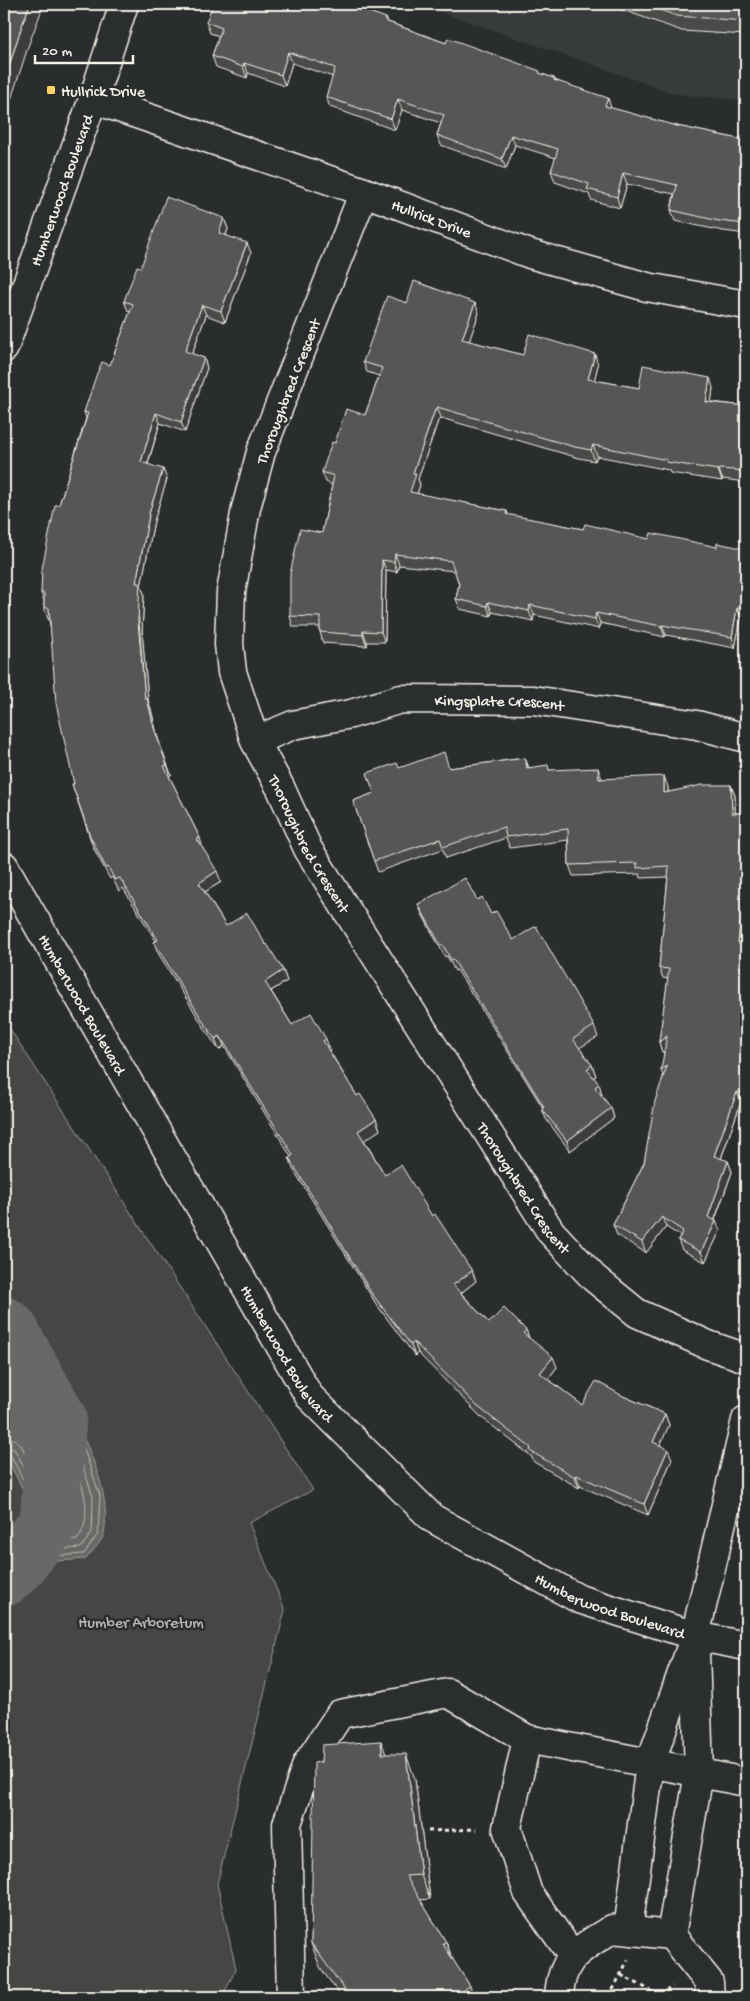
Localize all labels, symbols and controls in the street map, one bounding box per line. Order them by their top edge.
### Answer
scale bar [35,32,132,64]
text: 20 m [42,43,72,61]
marker: Hullrick Drive [45,84,57,96]
place label: Hullrick Drive [61,84,146,103]
street label: Humberwood Boulevard [28,111,100,269]
street label: Hullrick Drive [388,197,474,245]
street label: Thoroughbred Crescent [253,316,327,469]
street label: Kingsplate Crescent [434,693,567,718]
street label: Thoroughbred Crescent [262,772,353,919]
street label: Humberwood Boulevard [32,932,129,1081]
street label: Thoroughbred Crescent [470,1119,574,1260]
street label: Humberwood Boulevard [234,1283,337,1429]
street label: Humberwood Boulevard [530,1570,688,1646]
park label: Humber Arboretum [78,1615,204,1634]

